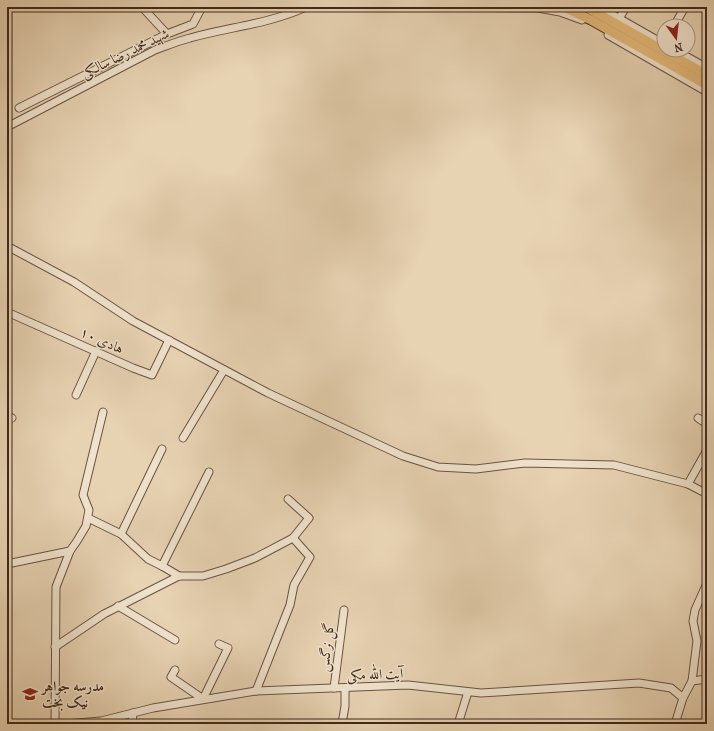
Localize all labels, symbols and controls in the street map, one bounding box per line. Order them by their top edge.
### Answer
north arrow [656,18,696,58]
street label: شهید محمد رضا سالکی [79,25,172,83]
text: N [672,40,684,55]
street label: هادی ۱۰ [77,323,126,358]
street label: گل نرگس [315,621,340,673]
street label: آیت الله مکی [347,662,405,685]
place label: مدرسه جواهر نیک بخت [40,678,104,711]
school or university icon: مدرسه جواهر نیک بخت [21,685,39,703]

